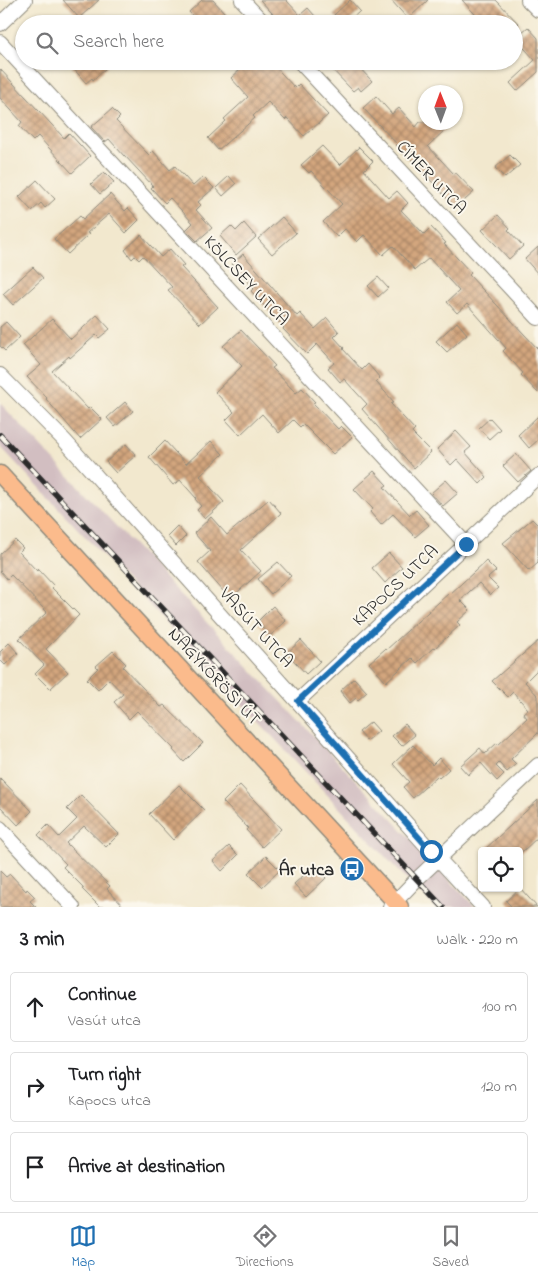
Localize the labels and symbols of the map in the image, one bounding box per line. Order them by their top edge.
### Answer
north arrow [418,85,463,130]
street label: CÍMER UTCA [389,135,472,221]
street label: KÖLCSEY UTCA [197,230,294,332]
route end [455,533,478,556]
street label: KAPOCS UTCA [347,540,445,633]
street label: VASÚT UTCA [212,582,299,674]
street label: NAGYKŐRÖSI ÚT [161,622,266,732]
route start [420,840,443,863]
bus stop icon: Ár utca [339,856,365,882]
place label: Ár utca [279,858,334,884]

